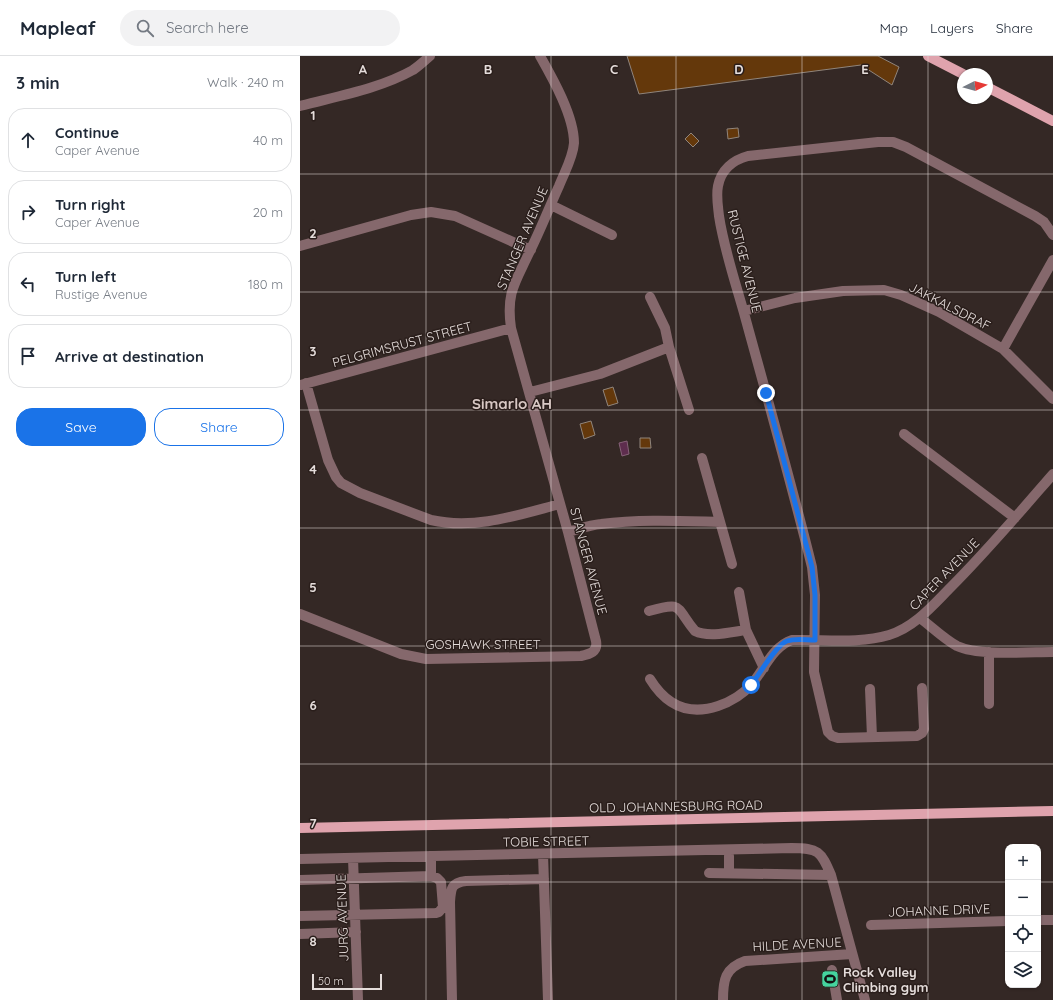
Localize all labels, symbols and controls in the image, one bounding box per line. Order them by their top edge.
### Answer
search box [120,10,400,46]
text: Mapleaf [20,16,96,40]
icon: search [134,17,156,39]
text: Search here [166,18,249,37]
text: Map [879,19,908,37]
text: Layers [930,19,974,37]
text: Share [996,19,1033,37]
text: A [359,61,368,77]
text: B [484,61,492,77]
text: C [610,61,618,77]
text: D [734,61,744,77]
text: E [861,61,869,77]
north arrow [957,68,993,104]
text: 3 min [16,72,60,93]
text: Walk · 240 m [207,74,284,90]
text: 1 [310,107,316,123]
text: Continue [55,123,119,142]
icon: ahead [17,129,39,151]
text: 40 m [253,132,283,148]
text: Caper Avenue [55,142,140,158]
street label: STANGER AVENUE [493,184,551,292]
text: Turn right [55,195,126,214]
icon: right [17,201,39,223]
text: 20 m [253,204,283,220]
street label: RUSTIGE AVENUE [724,208,766,314]
text: Caper Avenue [55,214,140,230]
text: 2 [309,225,317,241]
text: Turn left [55,267,117,286]
icon: left [17,273,39,295]
text: 180 m [248,276,283,292]
street label: JAKKALSDRAF [906,279,994,333]
text: Rustige Avenue [55,286,147,302]
street label: PELGRIMSRUST STREET [330,318,474,370]
text: 3 [310,343,317,359]
icon: arrive [17,345,39,367]
text: Arrive at destination [55,347,204,366]
route end [757,384,775,402]
district label: Simarlo AH [472,394,552,413]
button: Save [16,408,146,446]
button: Share [154,408,284,446]
text: 4 [309,461,317,477]
street label: STANGER AVENUE [567,506,611,616]
street label: CAPER AVENUE [906,535,982,613]
text: 5 [309,579,317,595]
street label: GOSHAWK STREET [425,636,541,652]
route start [742,676,760,694]
text: 6 [309,697,317,713]
street label: OLD JOHANNESBURG ROAD [589,796,763,816]
text: 7 [309,815,317,831]
street label: TOBIE STREET [503,832,590,850]
map controls [1005,844,1041,988]
button: + [1005,844,1041,880]
street label: JURG AVENUE [332,874,352,962]
button: − [1005,880,1041,916]
street label: JOHANNE DRIVE [888,900,990,920]
button: locate [1005,916,1041,952]
text: 8 [309,933,317,949]
street label: HILDE AVENUE [752,934,842,954]
button: layers [1005,952,1041,988]
place label: Rock Valley Climbing gym [843,964,929,995]
sports icon: Rock Valley Climbing gym [820,969,840,989]
scale bar [312,972,382,991]
text: 50 m [318,974,344,988]

